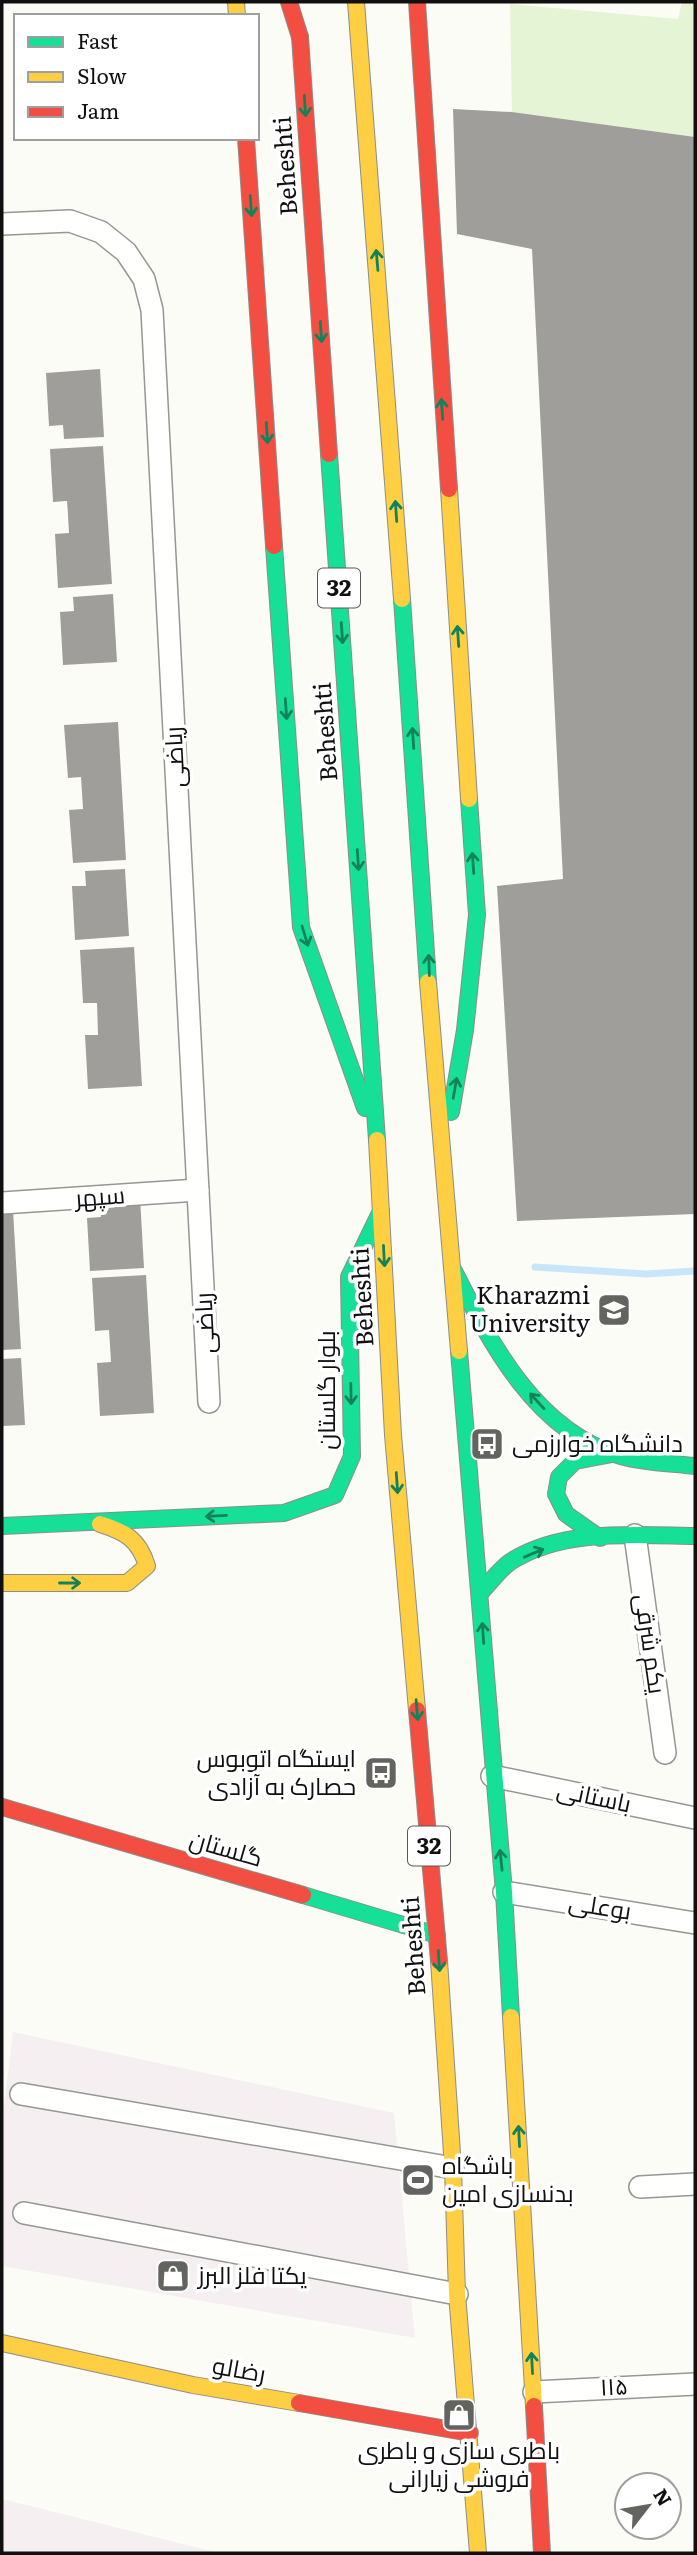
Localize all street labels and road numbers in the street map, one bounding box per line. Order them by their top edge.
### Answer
street label: Beheshti [263,115,304,217]
road number: 32 [318,568,360,608]
street label: Beheshti [303,681,344,783]
street label: ریاضی [153,726,192,788]
street label: سپهر [72,1175,126,1214]
street label: Beheshti [340,1247,381,1348]
street label: ریاضی [183,1292,222,1354]
street label: بلوار گلستان [307,1330,342,1450]
street label: یکم شرقی [627,1591,677,1697]
street label: باستانی [554,1770,635,1819]
street label: گلستان [186,1820,267,1874]
road number: 32 [408,1826,450,1866]
street label: بوعلی [567,1882,634,1927]
street label: Beheshti [391,1895,432,1997]
street label: رضالو [210,2346,269,2389]
street label: ۱۱۵ [599,2366,629,2403]

